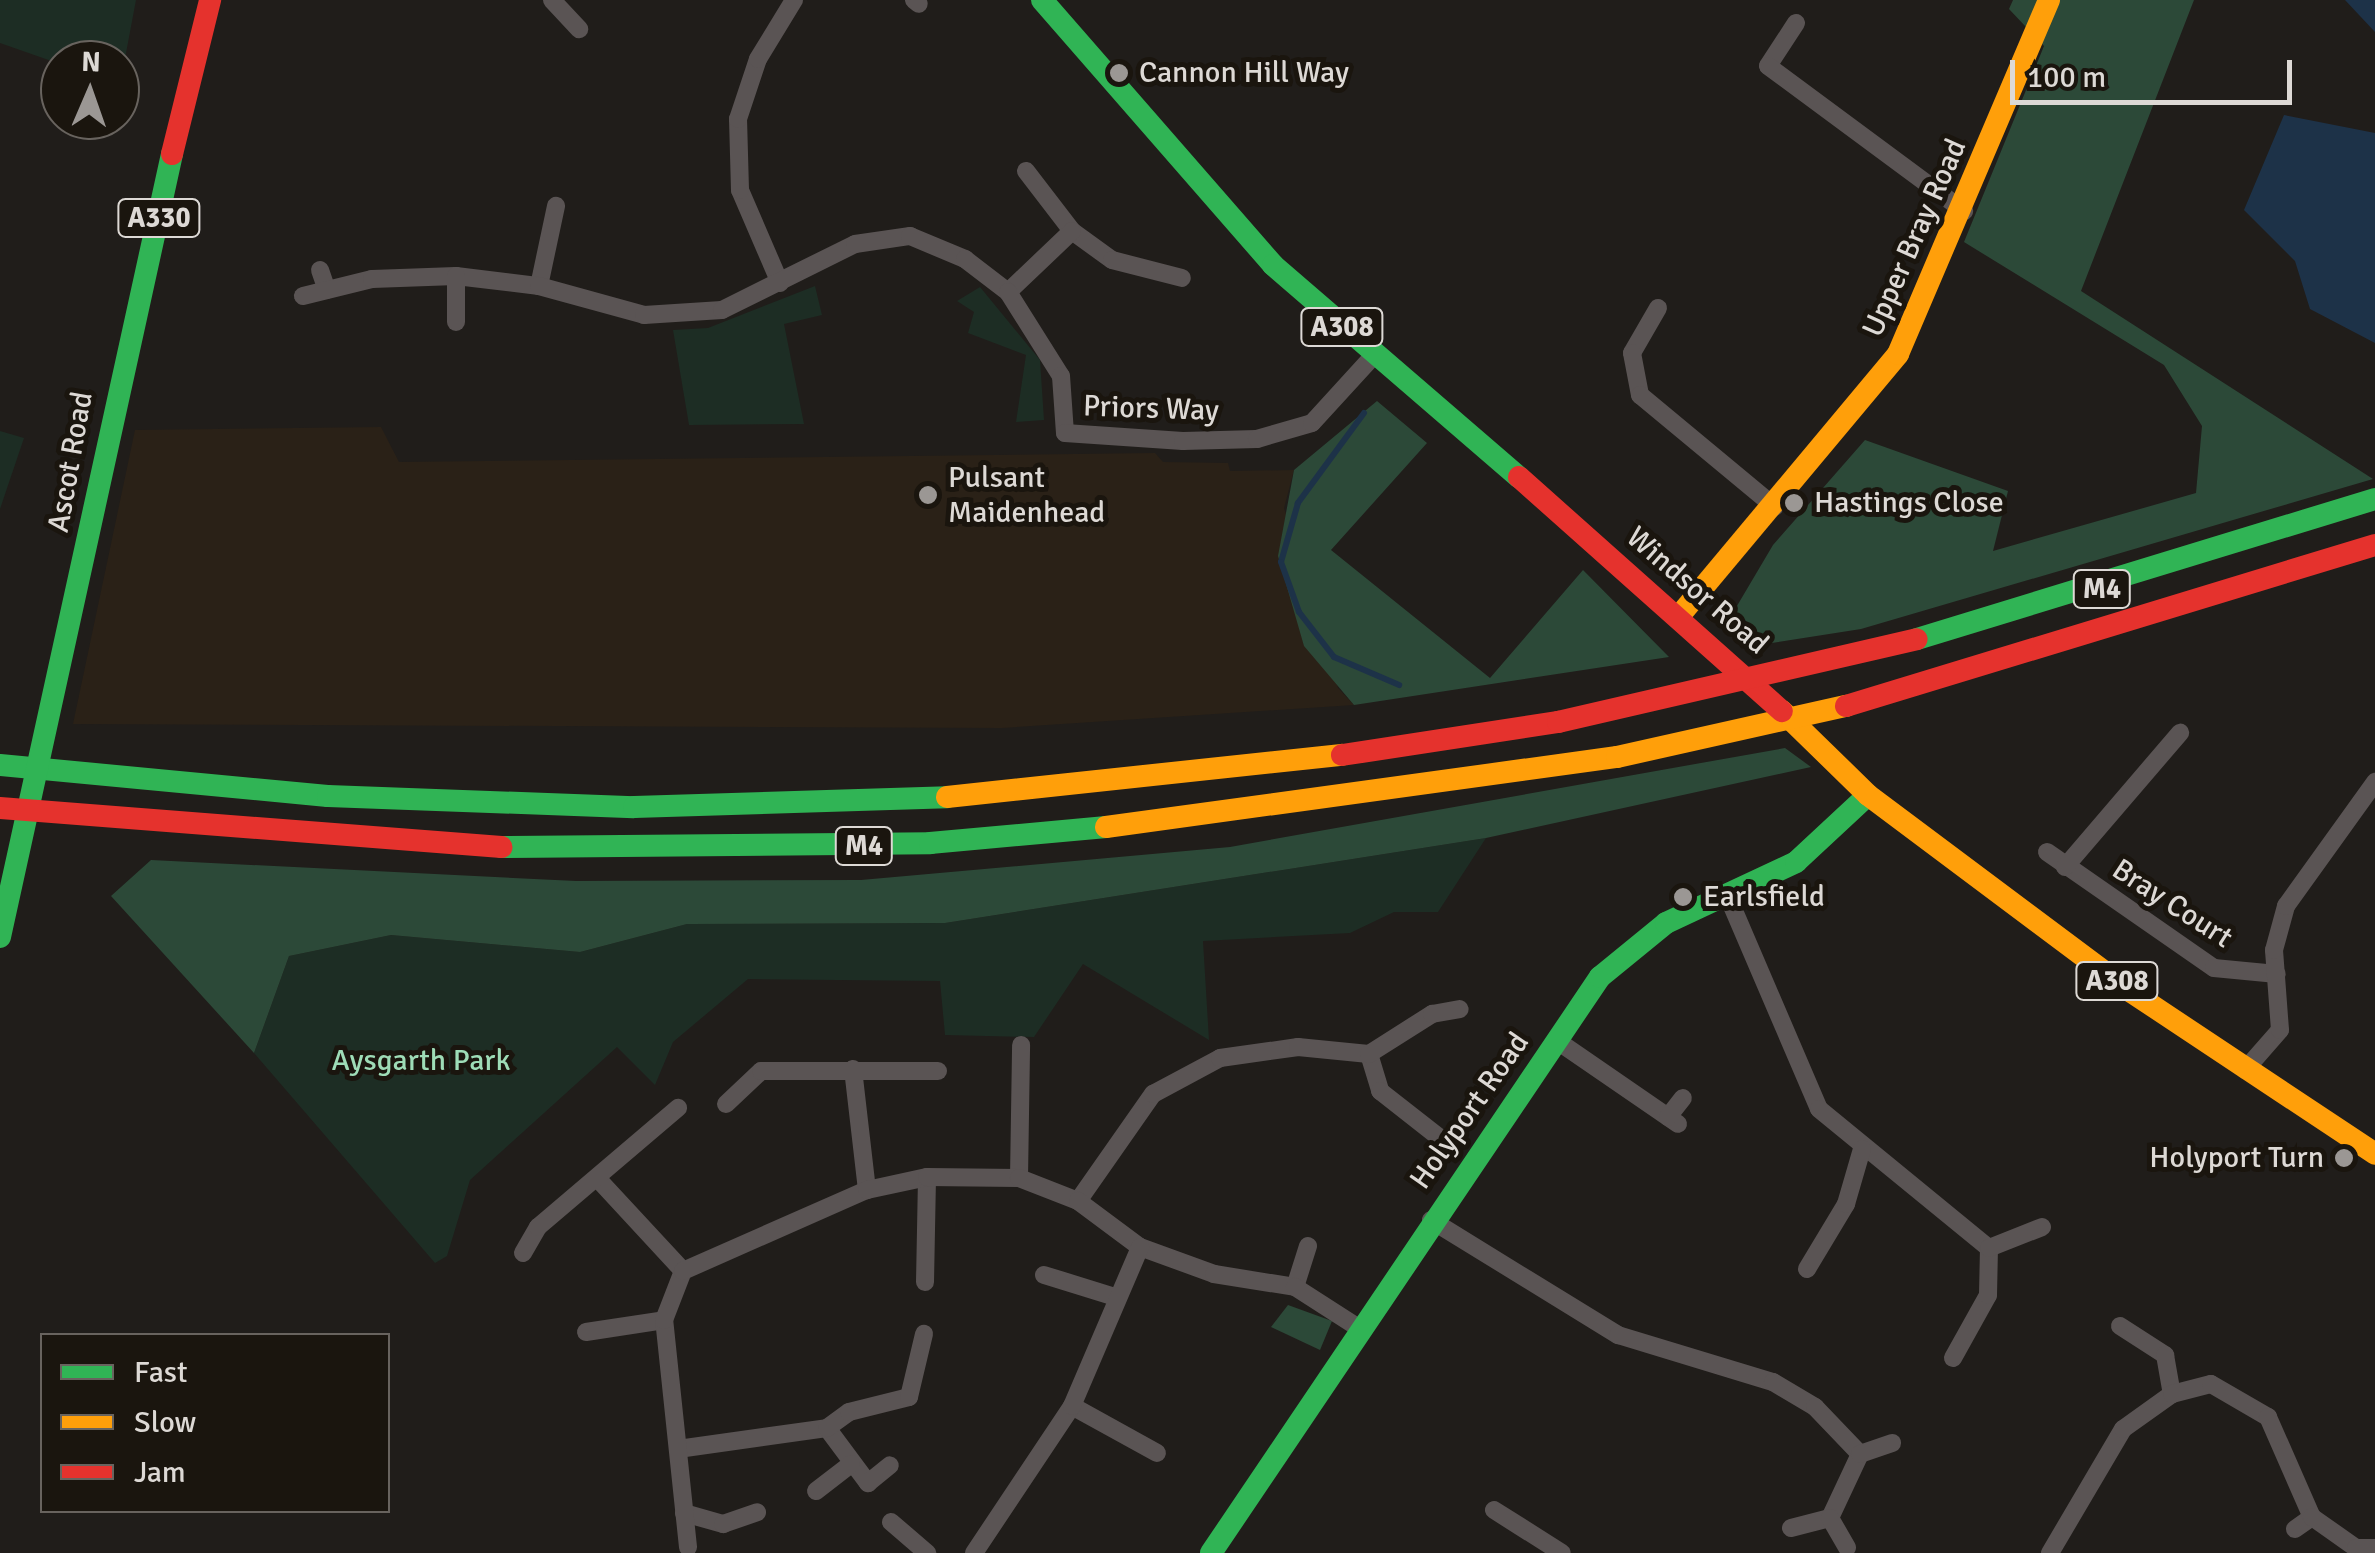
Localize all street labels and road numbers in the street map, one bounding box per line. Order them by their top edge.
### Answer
street label: Upper Bray Road [1855,134,1975,342]
road number: A330 [116,195,202,241]
road number: A308 [1300,304,1384,350]
street label: Ascot Road [41,389,101,535]
street label: Priors Way [1082,389,1220,429]
street label: Windsor Road [1619,520,1775,662]
road number: M4 [2072,566,2132,612]
road number: M4 [834,823,894,869]
street label: Bray Court [2105,852,2239,956]
road number: A308 [2074,958,2160,1004]
street label: Holyport Road [1403,1026,1537,1196]

